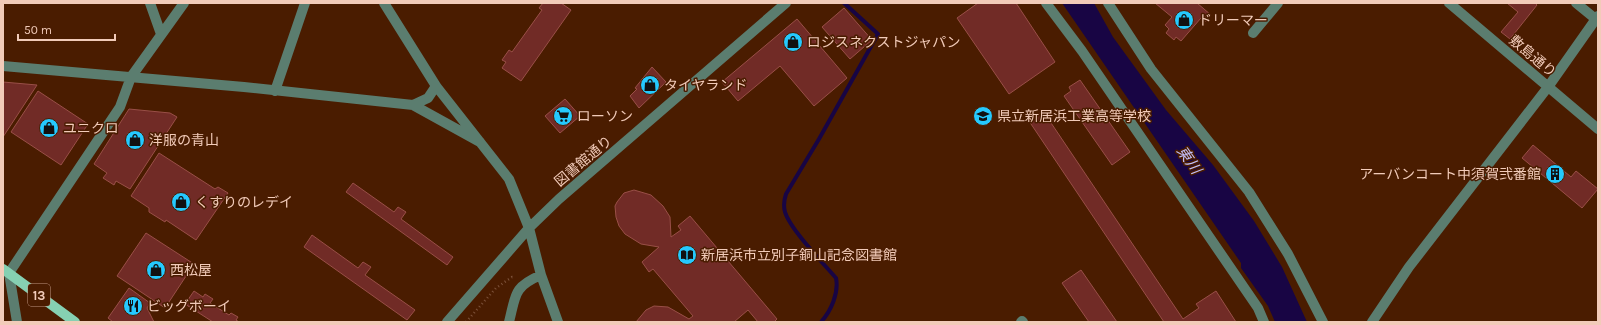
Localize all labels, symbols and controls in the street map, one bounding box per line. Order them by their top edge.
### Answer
shop icon: ドリーマー [1173,9,1195,31]
place label: ドリーマー [1198,12,1268,29]
scale bar [18,16,115,42]
text: 50 m [24,23,52,37]
shop icon: ロジスネクストジャパン [782,31,804,53]
street label: 敷島通り [1506,32,1560,81]
place label: ロジスネクストジャパン [807,34,961,51]
shop icon: タイヤランド [639,74,661,96]
place label: タイヤランド [664,77,748,94]
supermarket icon: ローソン [552,105,574,127]
school or university icon: 県立新居浜工業高等学校 [972,105,994,127]
place label: ローソン [577,108,633,125]
place label: 県立新居浜工業高等学校 [997,108,1151,125]
shop icon: ユニクロ [38,117,60,139]
place label: ユニクロ [63,120,119,137]
shop icon: 洋服の青山 [124,129,146,151]
place label: 洋服の青山 [149,132,219,149]
street label: 図書館通り [551,132,616,190]
water label: 東川 [1173,143,1206,179]
building icon: アーバンコート中須賀弐番館 [1544,163,1566,185]
place label: アーバンコート中須賀弐番館 [1359,166,1541,183]
shop icon: くすりのレデイ [170,191,192,213]
place label: くすりのレデイ [195,194,293,211]
library icon: 新居浜市立別子銅山記念図書館 [676,244,698,266]
place label: 新居浜市立別子銅山記念図書館 [701,247,897,264]
shop icon: 西松屋 [145,259,167,281]
place label: 西松屋 [170,262,212,279]
road number: 13 [28,284,50,306]
restaurant icon: ビッグボーイ [122,295,144,317]
place label: ビッグボーイ [147,298,231,315]

